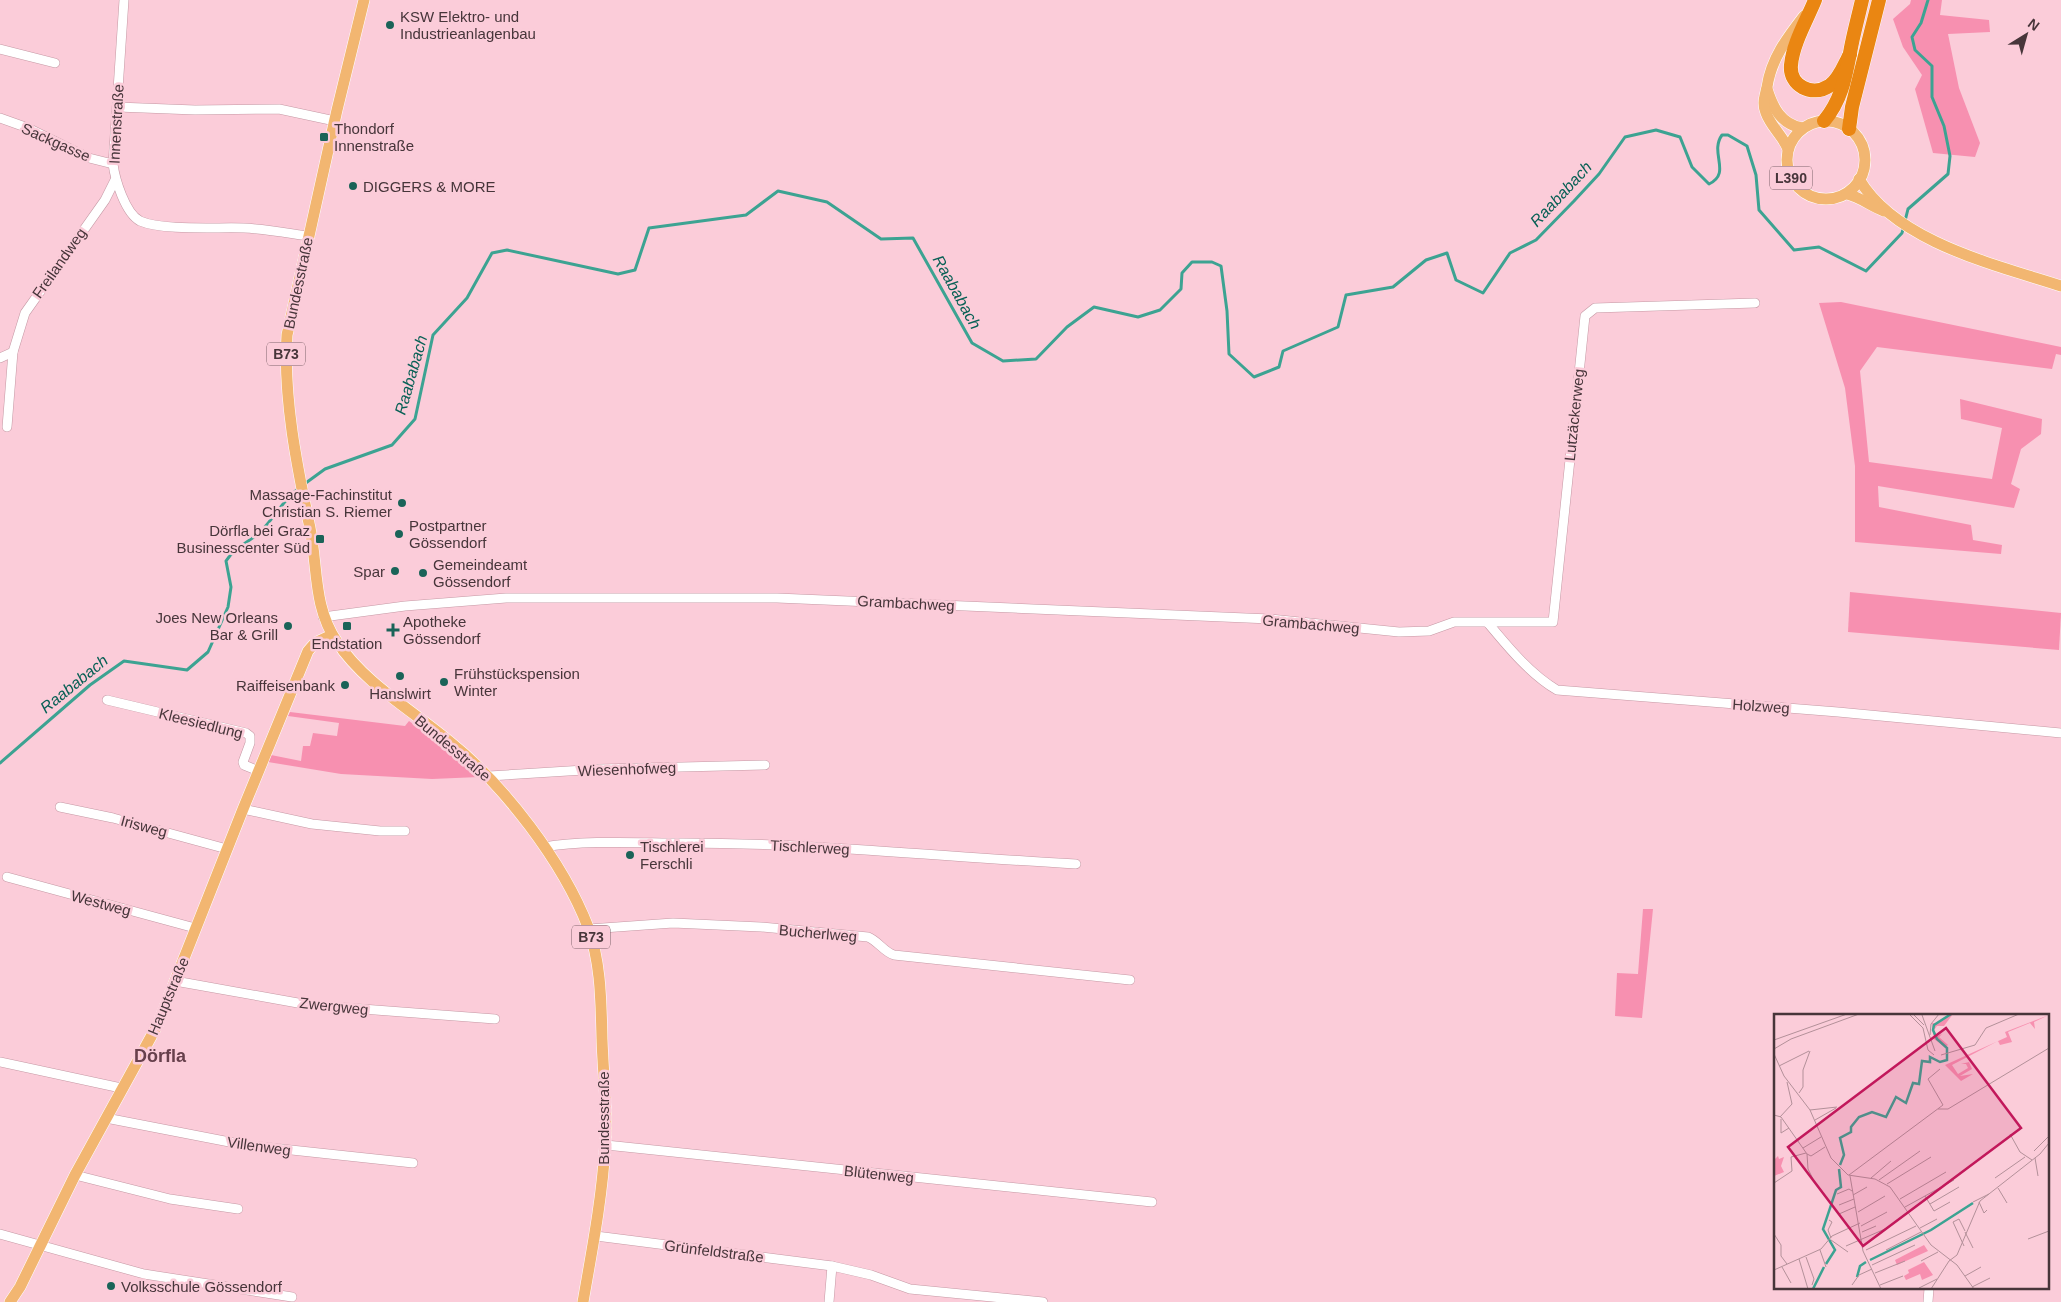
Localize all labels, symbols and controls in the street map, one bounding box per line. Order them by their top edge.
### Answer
place label: KSW Elektro- und Industrieanlagenbau [400,8,536,42]
north arrow [2001,10,2051,60]
text: N [2025,15,2043,34]
marker: KSW Elektro- und Industrieanlagenbau [384,19,396,31]
street label: Innenstraße [105,84,127,164]
street label: Sackgasse [19,119,93,165]
place label: Thondorf Innenstraße [334,120,414,154]
marker: Thondorf Innenstraße [318,131,330,143]
water label: Raababach [1527,158,1595,230]
road number: L390 [1770,167,1812,190]
place label: DIGGERS & MORE [363,178,496,195]
marker: DIGGERS & MORE [347,180,359,192]
street label: Freilandweg [29,225,89,301]
street label: Bundesstraße [280,236,316,330]
water label: Raababach [930,252,984,332]
water label: Raababach [392,333,430,417]
road number: B73 [267,342,305,366]
street label: Lutzäckerweg [1561,368,1587,462]
place label: Massage-Fachinstitut Christian S. Riemer [249,486,393,520]
marker: Massage-Fachinstitut Christian S. Riemer [396,497,408,509]
place label: Postpartner Gössendorf [409,517,487,551]
place label: Dörfla bei Graz Businesscenter Süd [177,522,310,556]
marker: Postpartner Gössendorf [393,528,405,540]
marker: Dörfla bei Graz Businesscenter Süd [314,533,326,545]
place label: Gemeindeamt Gössendorf [433,556,528,590]
place label: Spar [353,563,385,580]
marker: Spar [389,565,401,577]
marker: Gemeindeamt Gössendorf [417,567,429,579]
street label: Grambachweg [857,592,955,614]
place label: Joes New Orleans Bar & Grill [155,609,278,643]
street label: Grambachweg [1262,611,1360,637]
place label: Apotheke Gössendorf [403,613,481,647]
marker: Joes New Orleans Bar & Grill [282,620,294,632]
marker: Endstation [341,620,353,632]
marker: Apotheke Gössendorf [387,624,399,636]
place label: Endstation [312,635,382,652]
water label: Raababach [37,652,111,716]
place label: Frühstückspension Winter [454,665,580,699]
marker: Hanslwirt [394,670,406,682]
marker: Frühstückspension Winter [438,676,450,688]
place label: Raiffeisenbank [236,677,335,694]
marker: Raiffeisenbank [339,679,351,691]
place label: Hanslwirt [369,685,432,702]
street label: Holzweg [1732,696,1790,716]
street label: Kleesiedlung [157,704,245,742]
street label: Bundesstraße [412,711,494,785]
street label: Wiesenhofweg [578,759,676,779]
street label: Irisweg [119,812,169,840]
street label: Tischlerweg [770,836,850,858]
place label: Tischlerei Ferschli [640,838,704,872]
marker: Tischlerei Ferschli [624,849,636,861]
street label: Westweg [69,887,133,919]
street label: Bucherlweg [778,921,858,945]
road number: B73 [572,926,610,949]
street label: Hauptstraße [144,955,192,1037]
street label: Zwergweg [299,994,369,1018]
inset map [1774,1014,2048,1290]
district label: Dörfla [134,1046,187,1066]
street label: Bundesstraße [595,1071,612,1165]
street label: Villenweg [226,1133,292,1159]
street label: Blütenweg [843,1162,915,1186]
street label: Grünfeldstraße [663,1236,765,1266]
place label: Volksschule Gössendorf [121,1278,283,1295]
marker: Volksschule Gössendorf [105,1280,117,1292]

